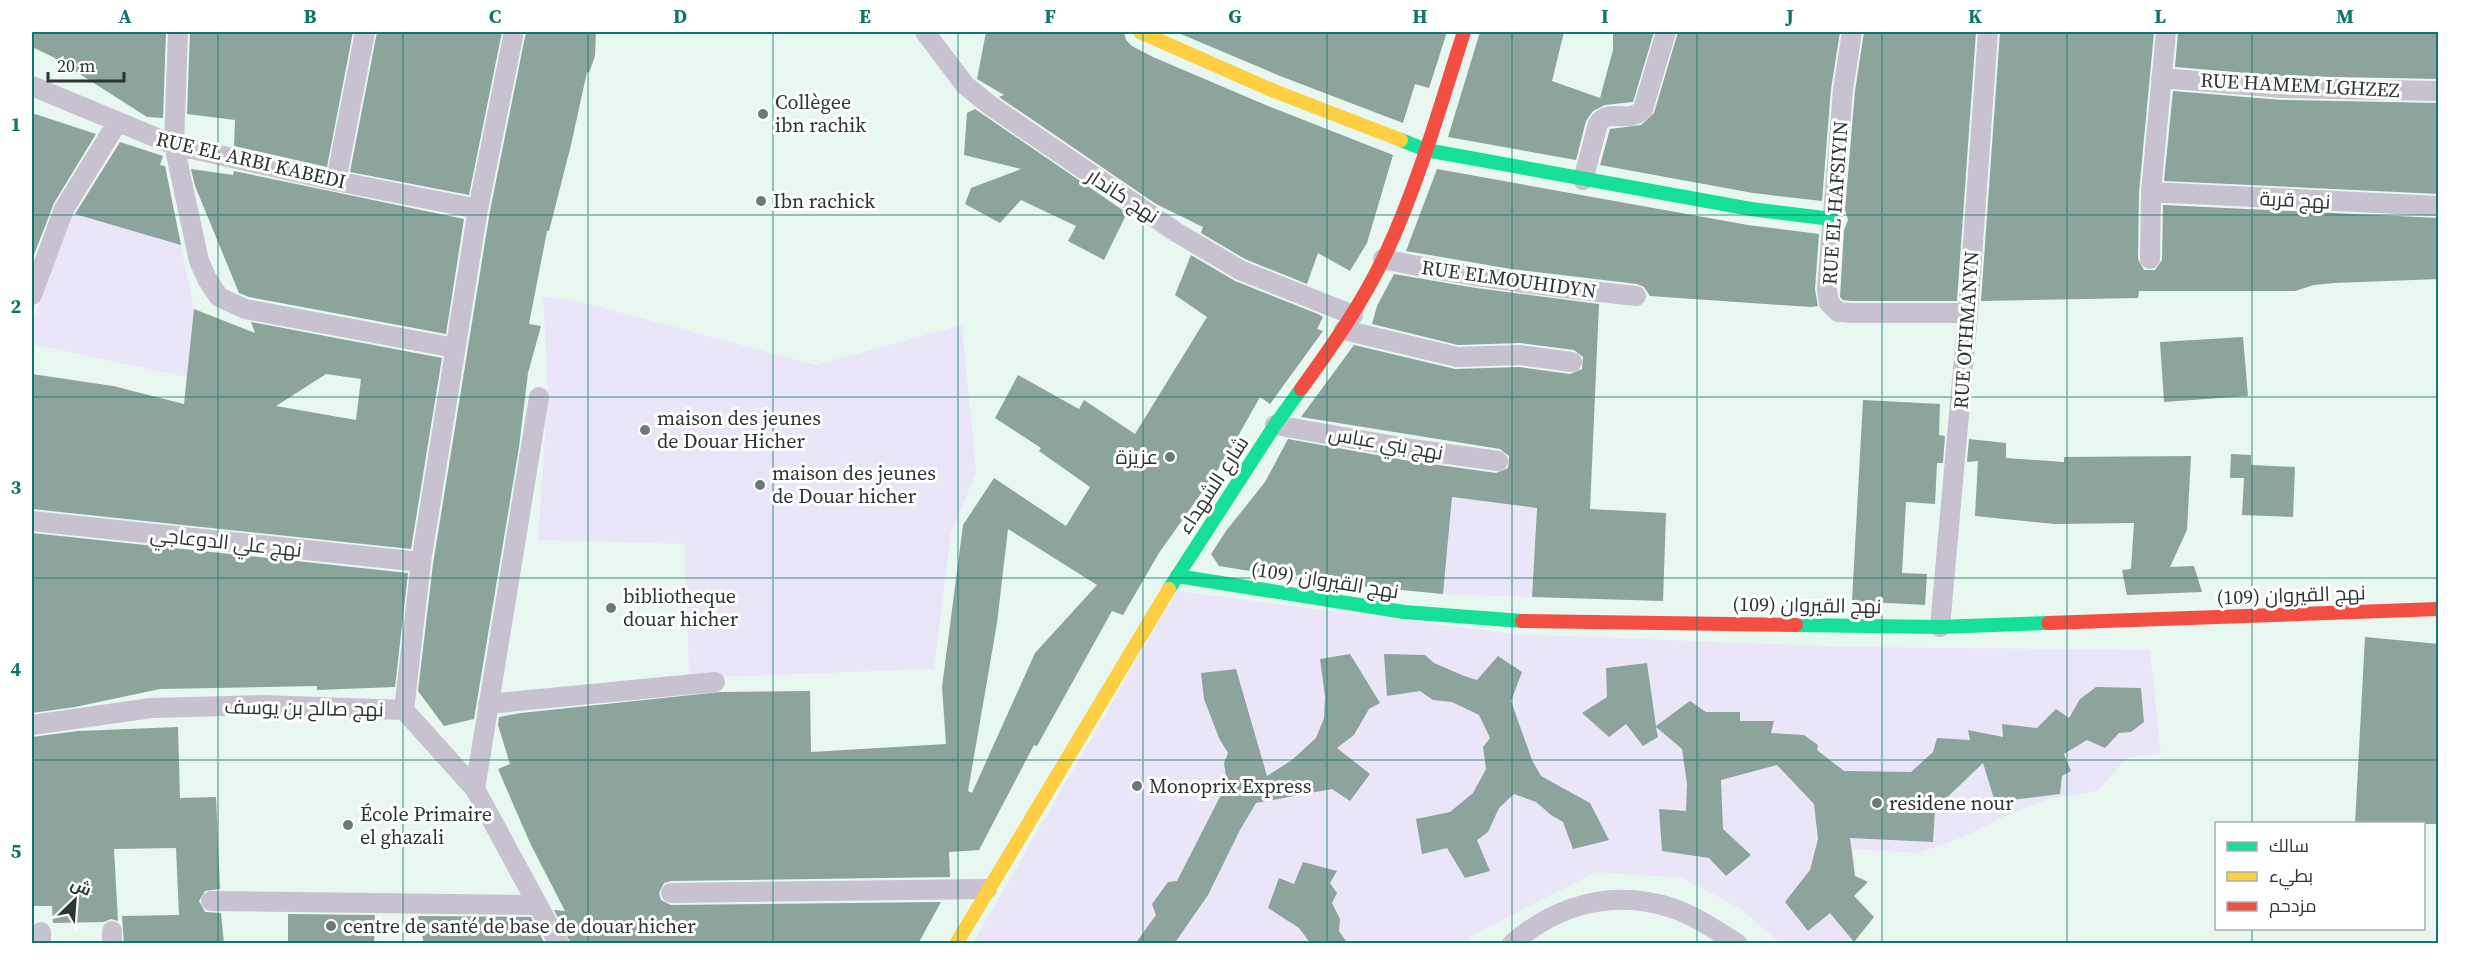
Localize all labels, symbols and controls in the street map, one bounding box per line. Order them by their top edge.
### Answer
text: A [118,2,132,30]
text: B [303,2,317,30]
text: C [489,2,501,30]
text: D [673,2,687,30]
text: E [859,2,871,30]
text: F [1044,2,1056,30]
text: G [1228,2,1242,30]
text: H [1412,2,1428,30]
text: I [1601,2,1609,30]
text: J [1784,2,1794,30]
text: K [1968,2,1982,30]
text: L [2154,2,2166,30]
text: M [2336,2,2354,30]
scale bar [48,45,124,83]
text: 20 m [57,53,95,78]
street label: RUE HAMEM LGHZEZ [2200,66,2400,104]
place label: Collègee ibn rachik [775,88,866,139]
marker: Collègee ibn rachik [756,107,770,121]
text: 1 [11,110,21,138]
street label: RUE EL HAFSIYIN [1815,120,1855,286]
street label: RUE EL ARBI KABEDI [153,125,349,195]
street label: نهج كاندار [1081,162,1165,230]
street label: نهج قربة [2259,184,2331,216]
place label: Ibn rachick [773,187,875,215]
marker: Ibn rachick [754,194,768,208]
street label: RUE OTHMANYN [1947,250,1985,410]
street label: RUE ELMOUHIDYN [1420,253,1598,305]
text: 2 [11,292,22,320]
place label: maison des jeunes de Douar Hicher [657,404,821,455]
street label: نهج بني عباس [1326,419,1445,469]
marker: maison des jeunes de Douar Hicher [638,423,652,437]
street label: شارع الشهداء [1171,431,1255,539]
place label: عزيزة [1116,443,1158,471]
marker: عزيزة [1163,450,1177,464]
place label: maison des jeunes de Douar hicher [772,459,936,510]
text: 3 [11,473,22,501]
marker: maison des jeunes de Douar hicher [753,478,767,492]
street label: نهج علي الدوعاجي [149,520,303,566]
street label: نهج القيروان (109) [1249,555,1401,605]
street label: نهج القيروان (109) [2216,578,2366,612]
place label: bibliotheque douar hicher [623,582,739,633]
street label: نهج القيروان (109) [1732,590,1882,620]
marker: bibliotheque douar hicher [604,601,618,615]
text: 4 [11,655,22,683]
street label: نهج صالح بن يوسف [224,693,384,723]
place label: Monoprix Express [1149,772,1311,800]
marker: Monoprix Express [1130,779,1144,793]
place label: residene nour [1889,789,2014,817]
marker: residene nour [1870,796,1884,810]
place label: École Primaire el ghazali [360,800,492,851]
marker: École Primaire el ghazali [341,818,355,832]
legend [2215,822,2425,930]
text: سالك [2269,833,2309,858]
text: 5 [11,837,22,865]
text: بطيء [2269,863,2313,890]
north arrow [45,870,105,930]
text: ش [67,872,95,901]
text: مزدحم [2269,893,2317,918]
place label: centre de santé de base de douar hicher [343,912,696,940]
marker: centre de santé de base de douar hicher [324,919,338,933]

